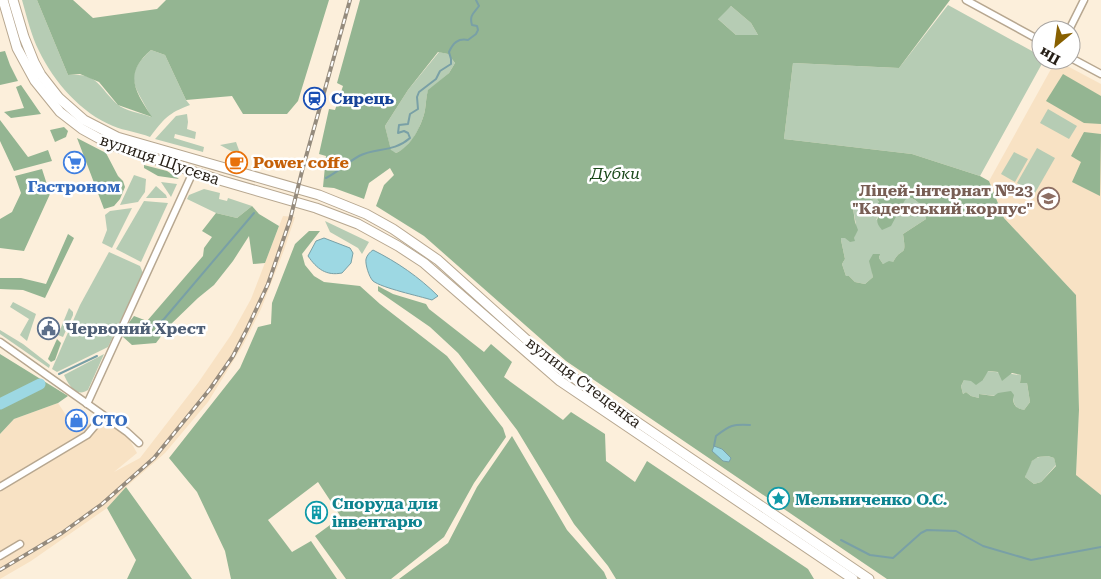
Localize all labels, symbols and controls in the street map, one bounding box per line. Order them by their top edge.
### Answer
north arrow [1031,20,1081,70]
text: Пн [1036,44,1063,68]
station icon: Сирець [303,86,327,110]
place label: Сирець [331,89,395,108]
street label: вулиця Щусєва [97,130,222,189]
supermarket icon: Гастроном [62,150,86,174]
cafe icon: Power coffe [225,150,249,174]
place label: Power coffe [253,153,349,172]
park label: Дубки [589,164,640,183]
place label: Гастроном [28,177,120,196]
place label: Ліцей-інтернат №23 "Кадетський корпус" [852,181,1033,218]
school or university icon: Ліцей-інтернат №23 "Кадетський корпус" [1037,187,1061,211]
public building icon: Червоний Хрест [37,316,61,340]
place label: Червоний Хрест [65,319,206,338]
street label: вулиця Стеценка [522,333,645,432]
shop icon: СТО [64,408,88,432]
place label: СТО [92,411,128,430]
place icon: Мельниченко О.С. [767,487,791,511]
place label: Мельниченко О.С. [795,490,948,509]
place label: Споруда для інвентарю [332,494,438,531]
building icon: Споруда для інвентарю [304,500,328,524]

